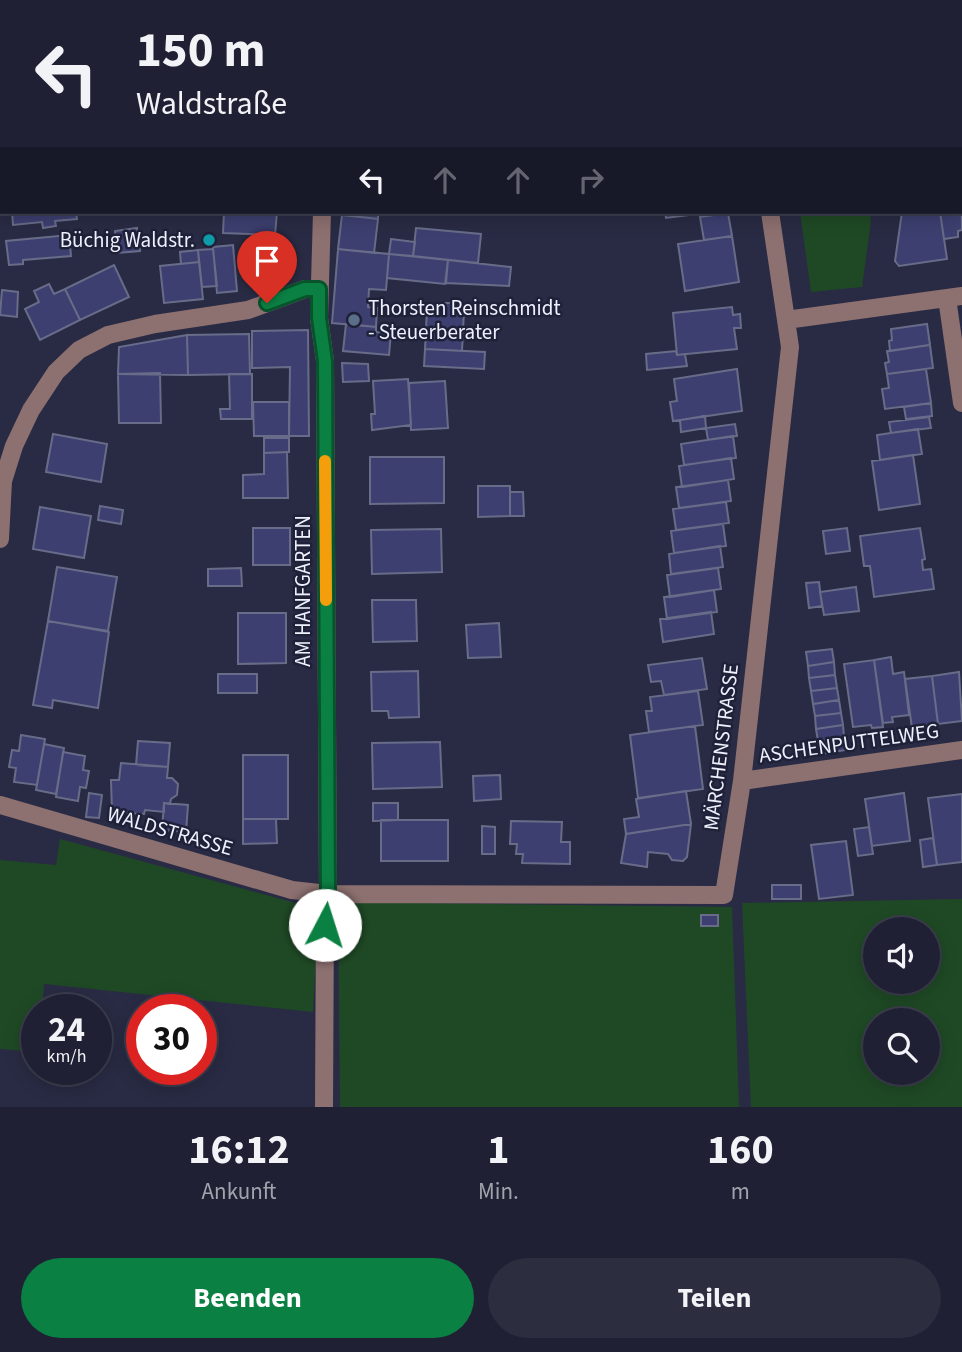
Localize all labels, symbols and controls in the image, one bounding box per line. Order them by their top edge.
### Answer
text: 150 m [136,16,265,86]
icon: left [21,28,112,119]
text: Waldstraße [136,81,287,127]
icon: left [353,161,391,199]
icon: ahead [426,161,464,199]
icon: ahead [499,161,537,199]
icon: right [572,161,610,199]
place label: Büchig Waldstr. [60,225,195,255]
pin [237,231,297,303]
marker: Büchig Waldstr. [201,232,217,248]
icon: arrive [248,242,286,280]
place label: Thorsten Reinschmidt - Steuerberater [368,293,561,347]
marker: Thorsten Reinschmidt - Steuerberater [346,312,362,328]
street label: AM HANFGARTEN [288,515,318,667]
street label: MÄRCHENSTRASSE [696,662,746,832]
street label: ASCHENPUTTELWEG [757,716,941,770]
street label: WALDSTRASSE [104,799,236,863]
position arrow [288,888,362,962]
map controls [863,917,940,1085]
button: sound [863,917,940,994]
speed limit sign: 30 [126,994,217,1085]
text: 24 [48,1005,85,1055]
button: search [863,1008,940,1085]
text: km/h [47,1044,86,1069]
text: 16:12 [188,1120,290,1180]
text: 1 [487,1120,509,1180]
text: 160 [707,1120,774,1180]
text: Ankunft [202,1175,276,1208]
text: Min. [478,1175,519,1208]
text: m [731,1175,750,1208]
button: Beenden [21,1258,474,1338]
button: Teilen [488,1258,941,1338]

